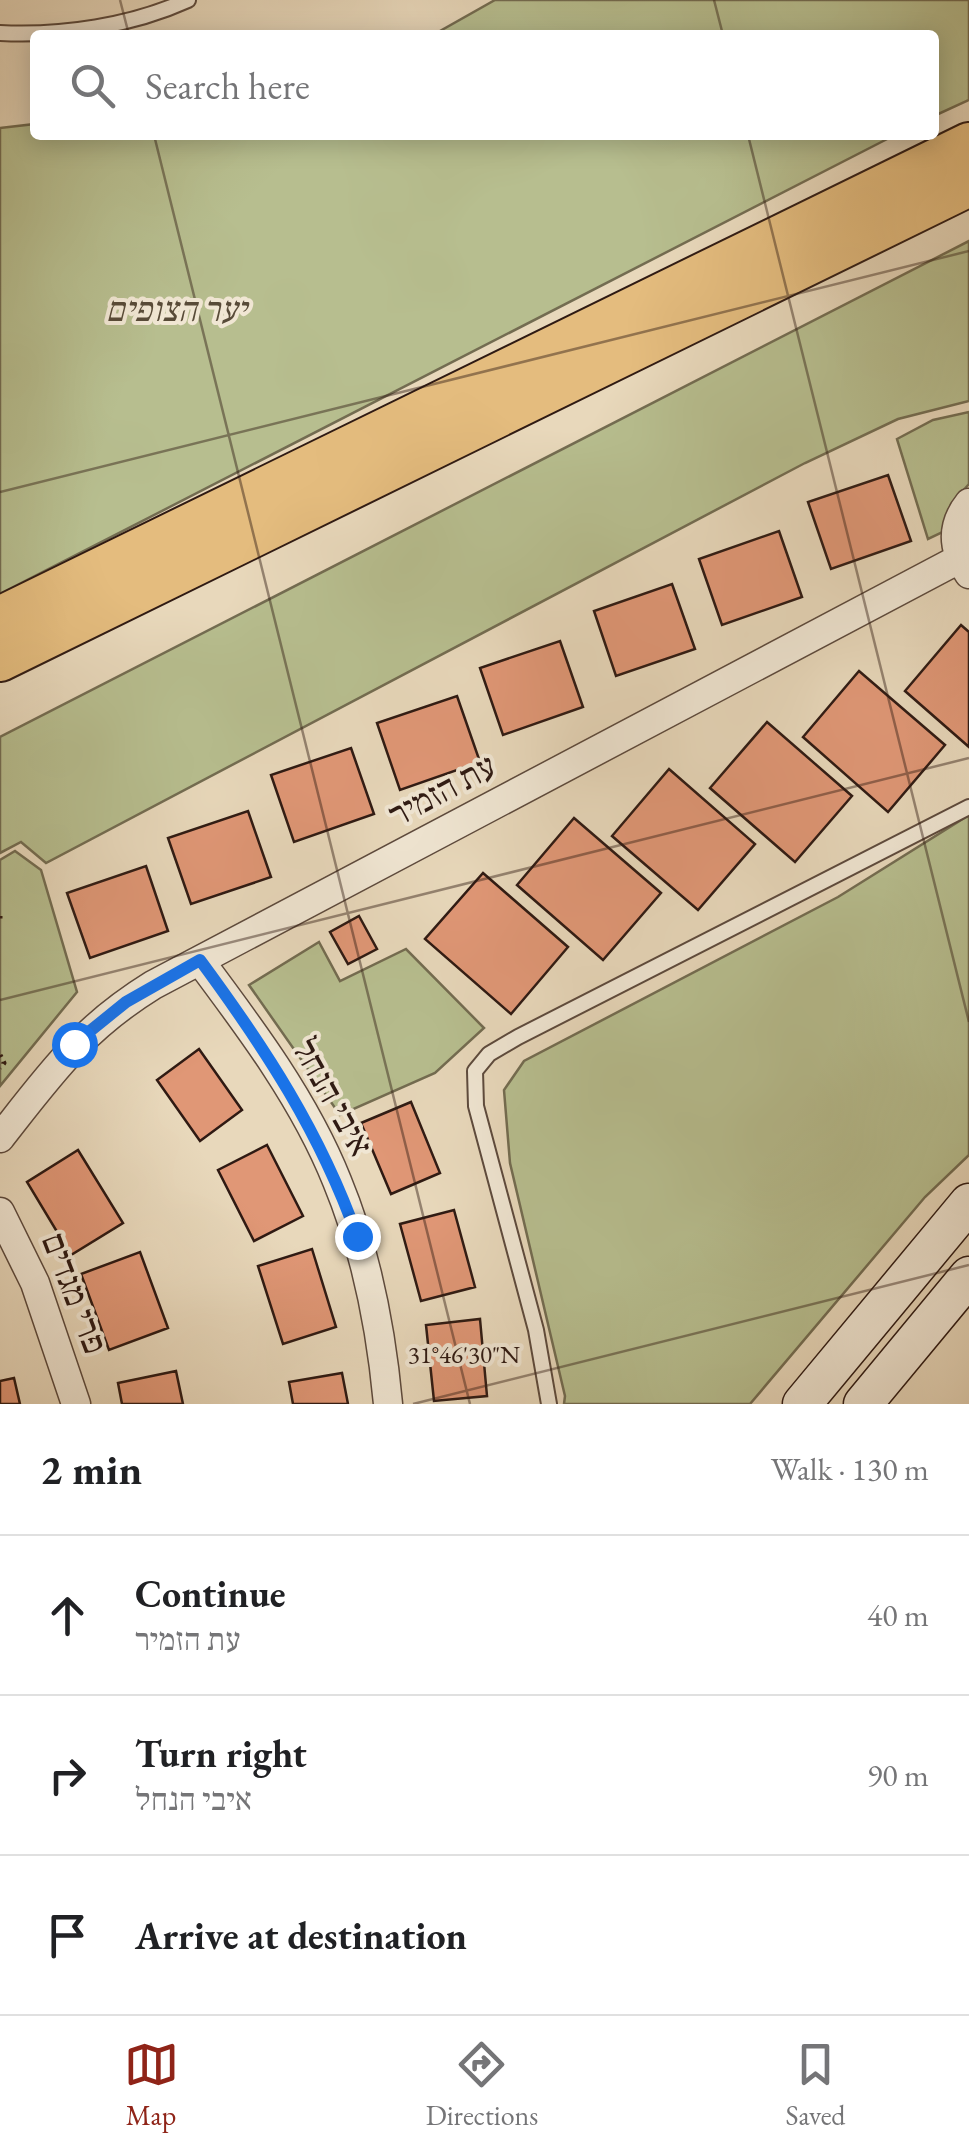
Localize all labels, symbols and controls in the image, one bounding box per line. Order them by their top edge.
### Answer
search box [30,30,939,140]
icon: search [65,58,120,113]
text: Search here [145,61,310,110]
park label: יער הצופים [106,286,250,331]
street label: עת הזמיר [380,743,503,836]
route start [52,1022,98,1068]
street label: איבי הנחל [283,1030,384,1164]
route end [335,1214,381,1260]
street label: פרי מגדים [32,1226,119,1360]
text: 31°46'30"N [408,1338,520,1370]
text: 2 min [40,1442,142,1497]
text: Walk · 130 m [771,1448,929,1490]
text: Continue [135,1569,286,1618]
icon: ahead [40,1588,95,1643]
text: 40 m [867,1594,929,1636]
text: עת הזמיר [135,1618,240,1660]
text: Turn right [135,1729,307,1778]
icon: right [40,1748,95,1803]
text: 90 m [867,1754,929,1796]
text: איבי הנחל [135,1778,252,1820]
icon: arrive [40,1908,95,1963]
text: Arrive at destination [135,1911,467,1960]
tab: Map [124,2037,179,2133]
tab: Directions [426,2037,538,2133]
tab: Saved [785,2037,845,2133]

